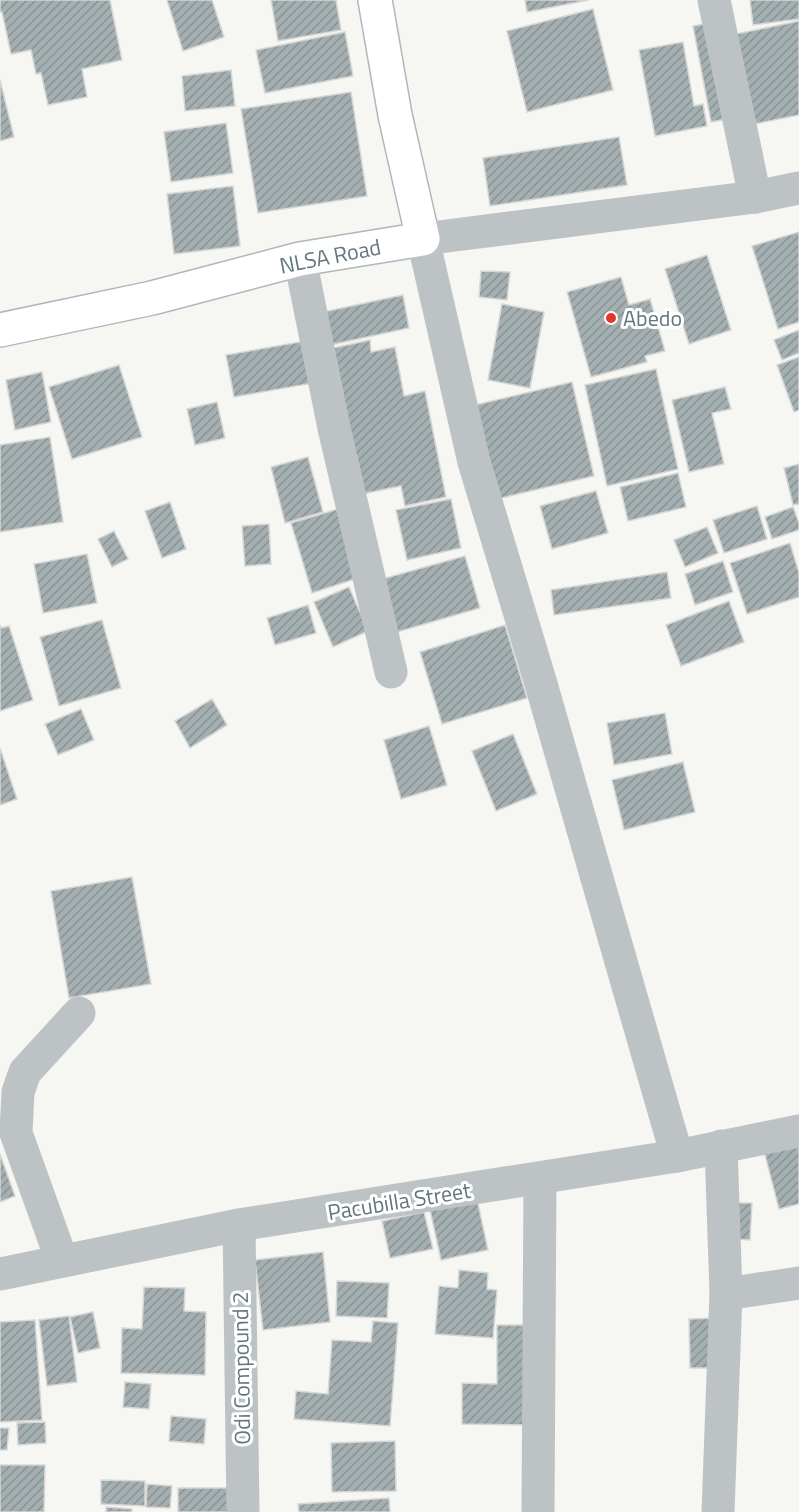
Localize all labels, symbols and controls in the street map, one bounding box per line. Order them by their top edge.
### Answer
street label: NLSA Road [276,230,384,282]
place label: Abedo [623,301,682,335]
marker: Abedo [604,311,618,325]
street label: Pacubilla Street [325,1173,473,1229]
street label: Odi Compound 2 [223,1291,259,1445]

